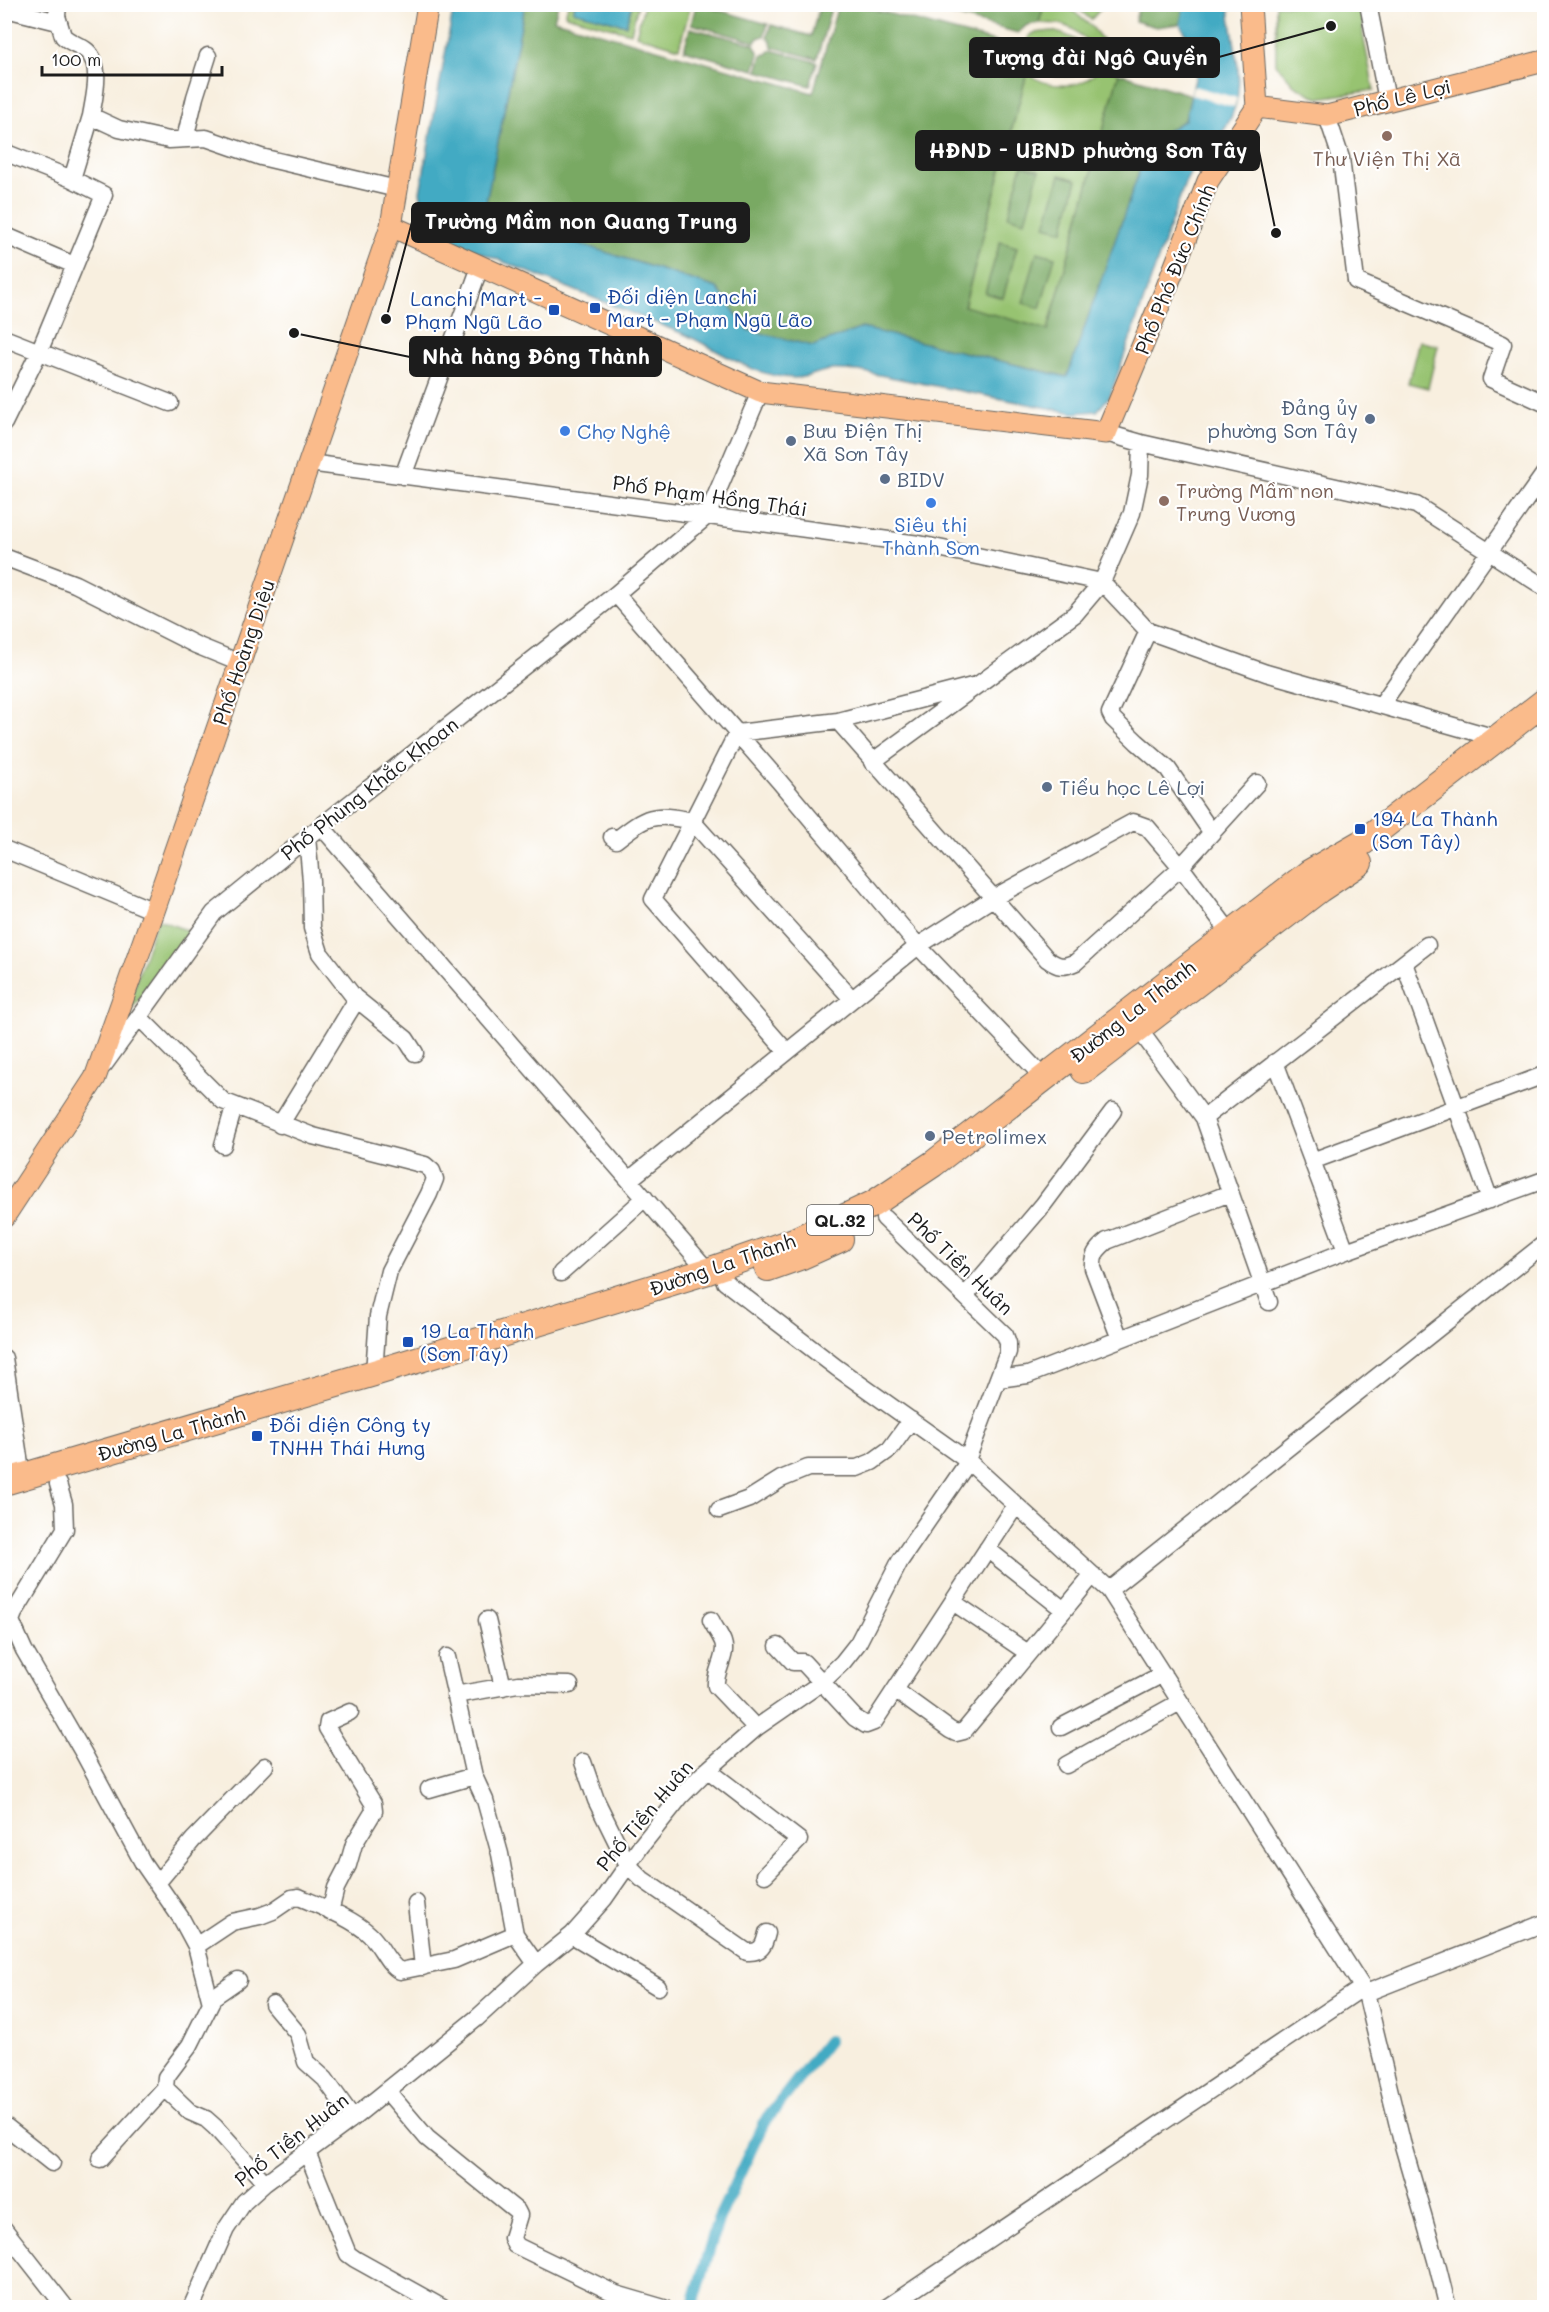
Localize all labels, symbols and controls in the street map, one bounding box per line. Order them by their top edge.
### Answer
callout: Tượng đài Ngô Quyền [970,38,1219,77]
scale bar [42,39,222,77]
text: Tượng đài Ngô Quyền [982,43,1208,71]
text: 100 m [51,47,101,71]
street label: Phố Lê Lợi [1351,72,1453,122]
marker: Thư Viện Thị Xã [1380,129,1394,143]
callout: HĐND - UBND phường Sơn Tây [916,131,1259,170]
text: HĐND - UBND phường Sơn Tây [929,136,1247,164]
place label: Thư Viện Thị Xã [1313,145,1461,171]
street label: Phố Phó Đức Chính [1128,180,1220,358]
callout: Trường Mầm non Quang Trung [412,203,749,242]
text: Trường Mầm non Quang Trung [425,207,737,234]
place label: Đối diện Lanchi Mart - Phạm Ngũ Lão [607,283,812,332]
place label: Lanchi Mart - Phạm Ngũ Lão [405,285,542,334]
marker: Đối diện Lanchi Mart - Phạm Ngũ Lão [588,301,602,315]
marker: Lanchi Mart - Phạm Ngũ Lão [547,303,561,317]
callout: Nhà hàng Đông Thành [410,337,661,376]
text: Nhà hàng Đông Thành [422,342,650,369]
place label: Đảng ủy phường Sơn Tây [1208,394,1358,443]
marker: Đảng ủy phường Sơn Tây [1363,412,1377,426]
place label: Bưu Điện Thị Xã Sơn Tây [803,417,923,466]
place label: Chợ Nghệ [577,418,671,444]
marker: Chợ Nghệ [558,424,572,438]
marker: Bưu Điện Thị Xã Sơn Tây [784,434,798,448]
place label: BIDV [897,466,945,492]
street label: Phố Phạm Hồng Thái [611,468,809,522]
marker: BIDV [878,472,892,486]
place label: Trường Mầm non Trưng Vương [1176,477,1334,526]
marker: Trường Mầm non Trưng Vương [1157,494,1171,508]
marker: Siêu thị Thành Sơn [924,496,938,510]
place label: Siêu thị Thành Sơn [882,511,980,560]
street label: Phố Hoàng Diệu [206,576,280,728]
street label: Phố Phùng Khắc Khoan [275,711,463,865]
place label: Tiểu học Lê Lợi [1059,774,1205,800]
marker: Tiểu học Lê Lợi [1040,780,1054,794]
place label: 194 La Thành (Sơn Tây) [1372,805,1498,854]
marker: 194 La Thành (Sơn Tây) [1353,822,1367,836]
street label: Đường La Thành [1064,954,1200,1068]
place label: Petrolimex [942,1123,1047,1149]
marker: Petrolimex [923,1129,937,1143]
road number: QL.32 [807,1205,873,1235]
street label: Phố Tiền Huân [902,1206,1020,1320]
street label: Đường La Thành [645,1227,799,1301]
place label: 19 La Thành (Sơn Tây) [420,1317,534,1366]
marker: 19 La Thành (Sơn Tây) [401,1335,415,1349]
street label: Đường La Thành [94,1399,248,1467]
place label: Đối diện Công ty TNHH Thái Hưng [269,1411,431,1460]
marker: Đối diện Công ty TNHH Thái Hưng [250,1429,264,1443]
street label: Phố Tiền Huân [590,1754,698,1876]
street label: Phố Tiền Huân [229,2086,353,2192]

